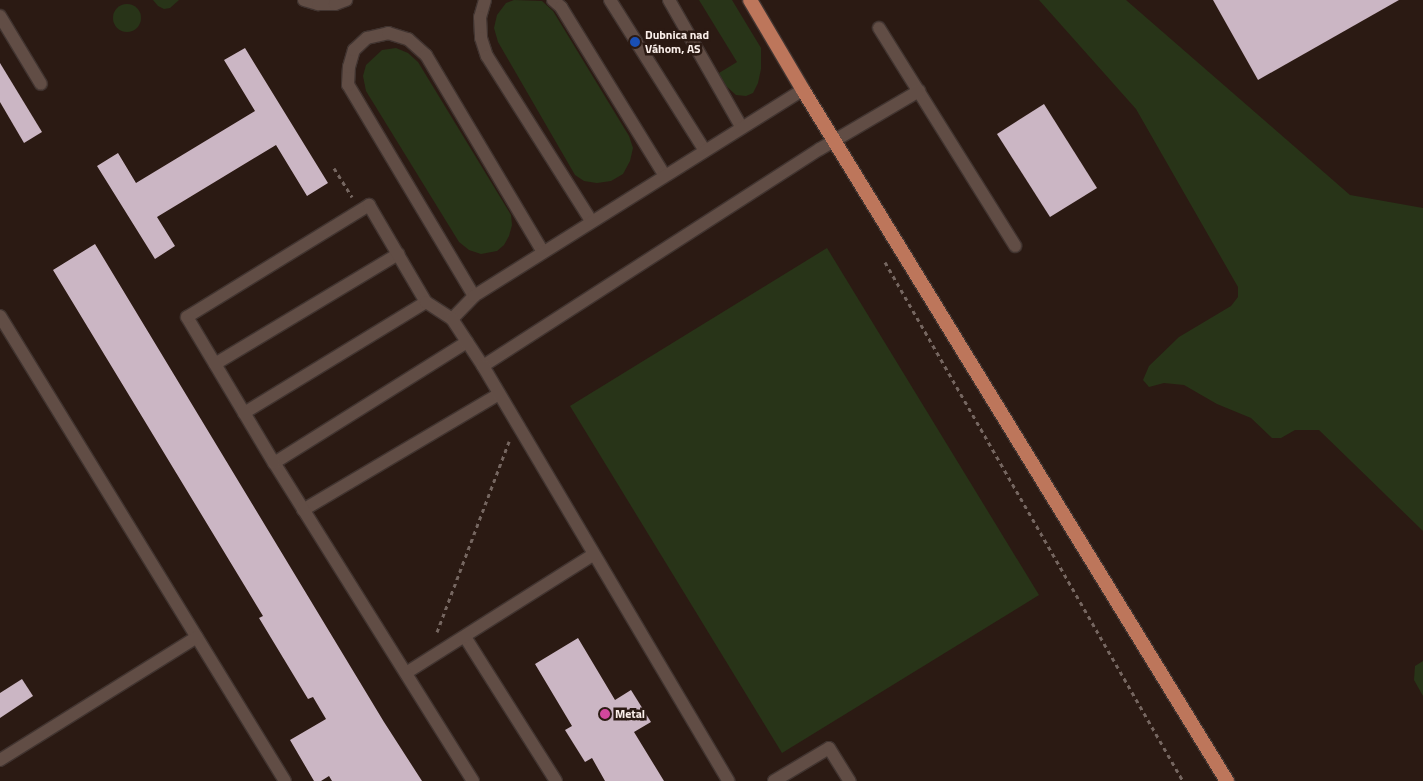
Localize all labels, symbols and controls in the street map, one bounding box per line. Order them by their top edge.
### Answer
place label: Dubnica nad Váhom, AS [645,28,709,56]
marker: Dubnica nad Váhom, AS [629,36,641,48]
place label: Metal [615,707,645,721]
marker: Metal [599,708,611,720]

